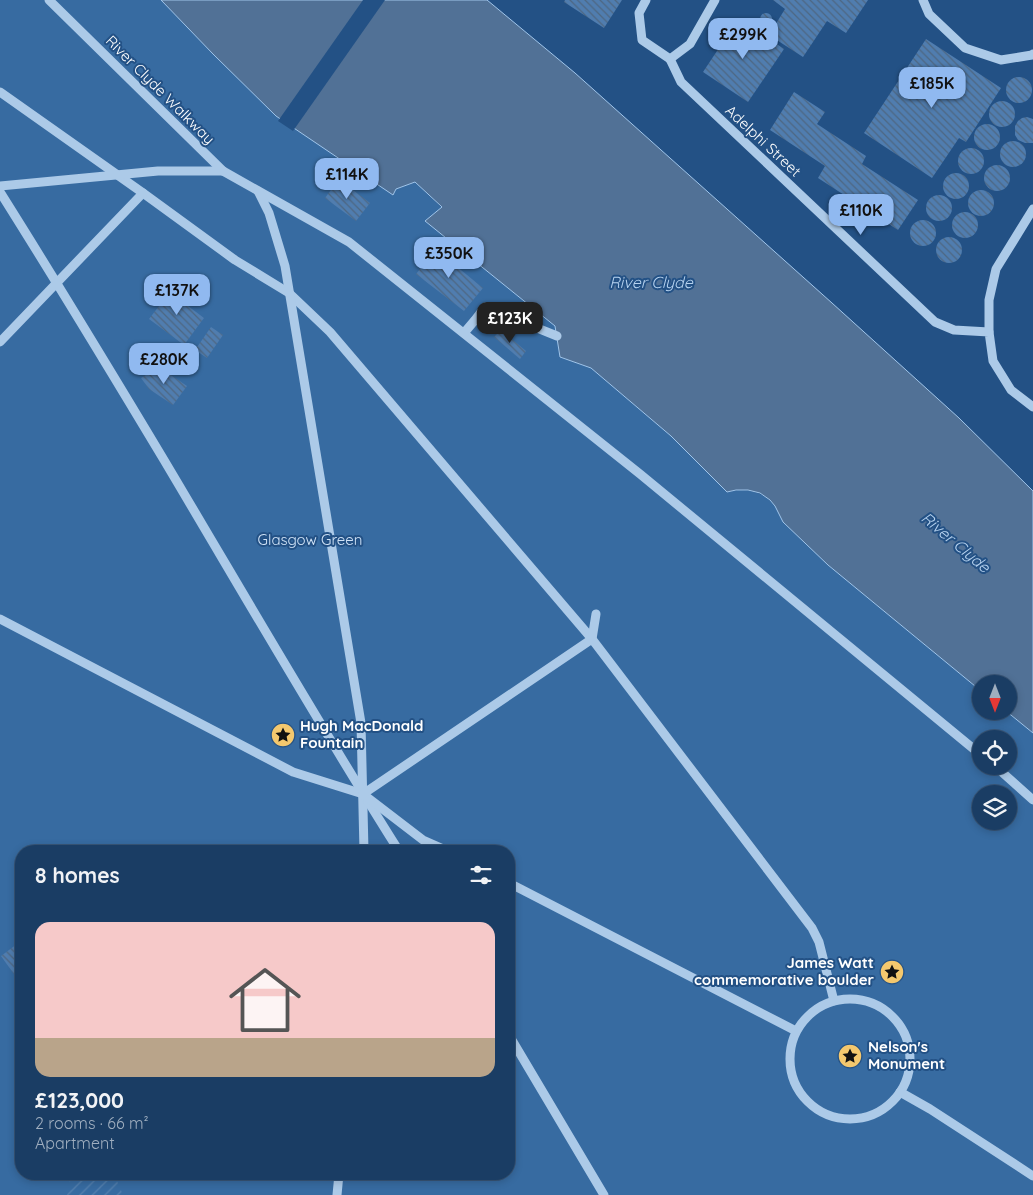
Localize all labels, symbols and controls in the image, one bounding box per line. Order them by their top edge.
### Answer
pin: £299K [708,18,778,60]
text: £299K [719,24,767,44]
street label: River Clyde Walkway [102,31,219,148]
pin: £185K [897,66,967,109]
text: £185K [910,73,954,93]
street label: Adelphi Street [722,101,805,181]
pin: £114K [312,158,382,200]
text: £114K [326,164,368,184]
pin: £110K [826,194,896,236]
text: £110K [840,200,882,220]
pin: £350K [414,236,484,279]
text: £350K [425,243,473,263]
water label: River Clyde [609,272,694,292]
pin: £137K [142,274,212,316]
text: £137K [155,280,199,300]
pin: £123K [475,302,545,344]
text: £123K [488,308,532,328]
pin: £280K [129,342,199,385]
text: £280K [140,349,188,369]
water label: River Clyde [917,507,995,577]
park label: Glasgow Green [258,530,363,549]
north arrow [972,675,1018,720]
map controls [972,675,1017,830]
place label: Hugh MacDonald Fountain [300,716,423,752]
place icon: Hugh MacDonald Fountain [270,722,296,748]
button: locate [972,730,1017,775]
button: layers [972,785,1017,830]
icon: filters [467,861,495,889]
text: 8 homes [35,862,120,888]
place label: James Watt commemorative boulder [694,953,874,989]
icon: home [220,955,310,1045]
place icon: James Watt commemorative boulder [879,959,905,985]
place label: Nelson's Monument [868,1037,945,1073]
place icon: Nelson's Monument [837,1043,863,1069]
text: £123,000 [35,1087,124,1113]
text: 2 rooms · 66 m² [35,1113,149,1133]
text: Apartment [35,1133,115,1153]

